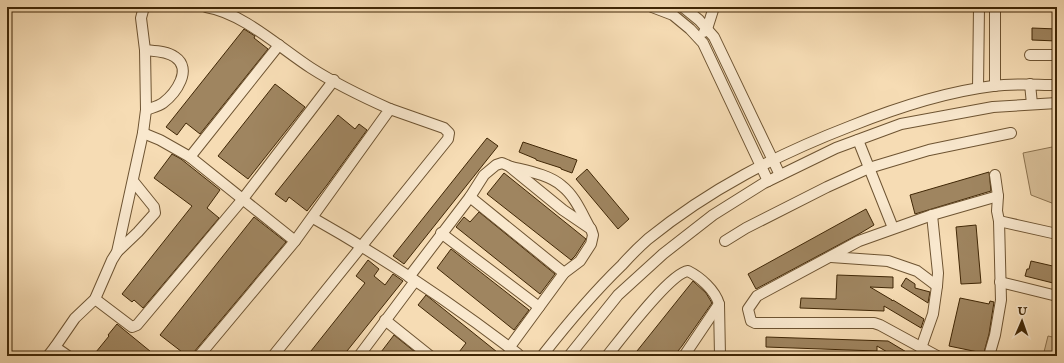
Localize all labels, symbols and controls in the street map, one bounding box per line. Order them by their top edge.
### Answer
north arrow [1002,301,1042,341]
text: U [1016,305,1028,319]

